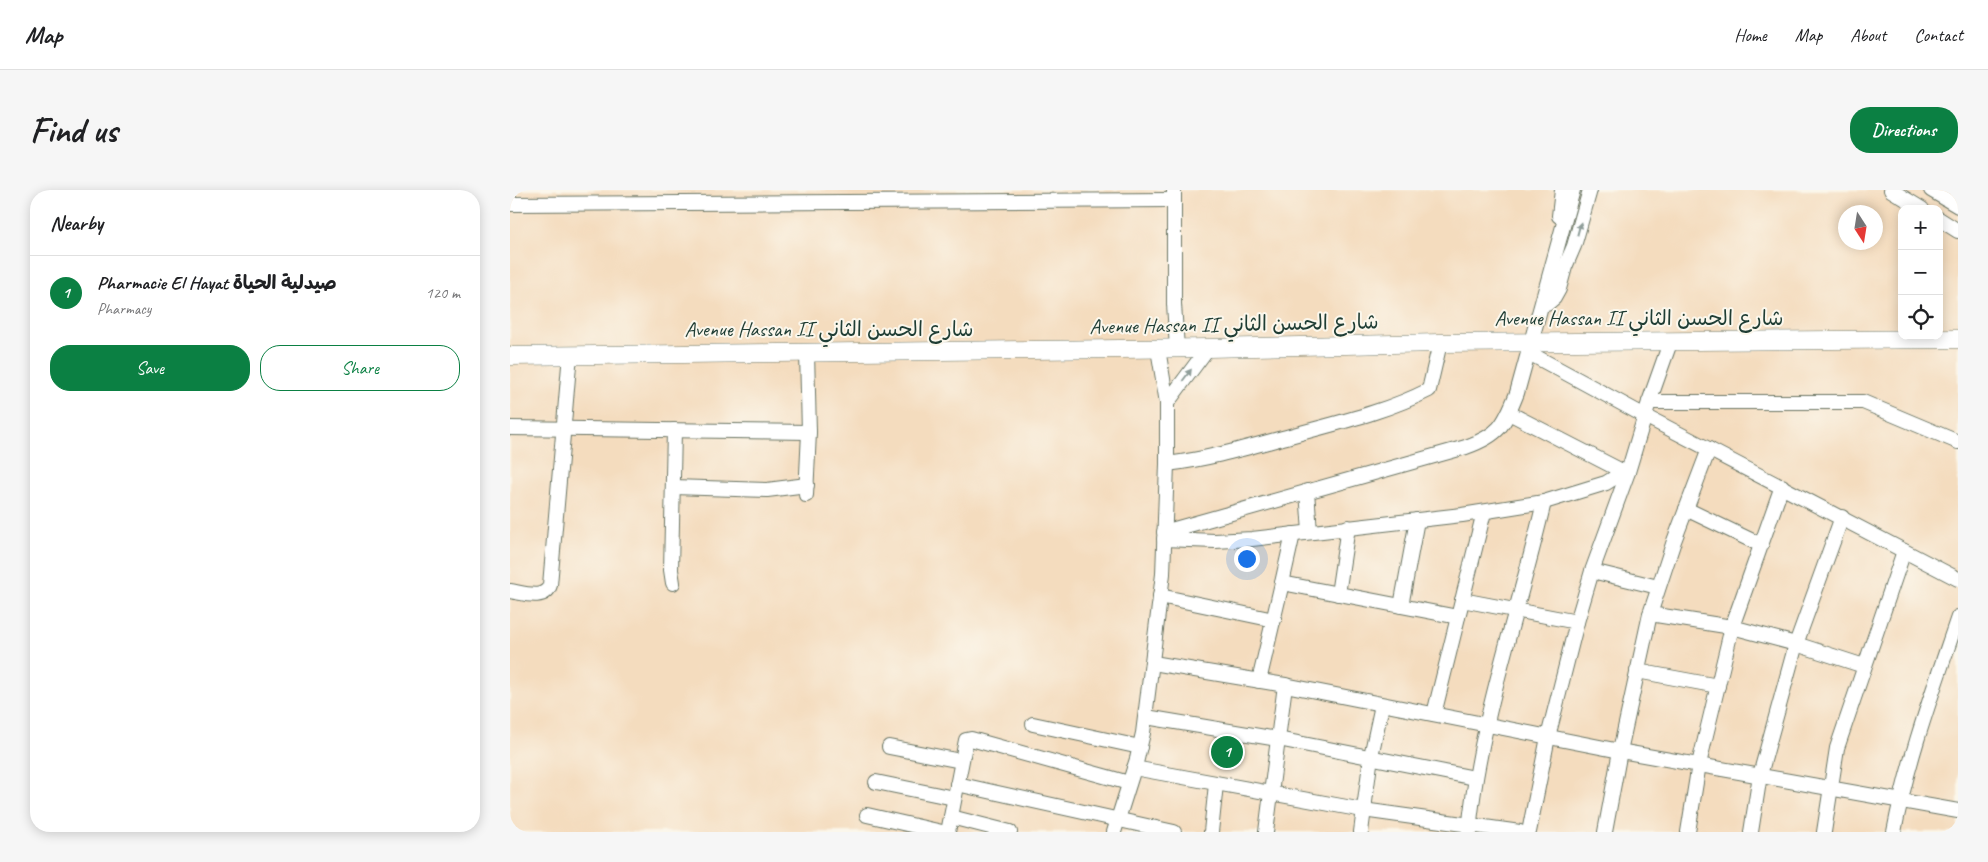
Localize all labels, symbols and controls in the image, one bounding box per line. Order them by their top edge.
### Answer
text: Map [25,20,62,50]
text: Home [1734,24,1767,46]
text: Map [1795,24,1822,46]
text: About [1850,24,1886,46]
text: Contact [1914,24,1963,46]
button: Directions [1850,107,1958,153]
text: Find us [30,108,117,153]
north arrow [1838,205,1883,250]
map controls [1898,205,1943,340]
button: + [1898,205,1943,250]
text: Nearby [50,210,103,236]
one-way arrow [1575,221,1583,236]
button: − [1898,250,1943,295]
text: Pharmacie El Hayat صيدلية الحياة [97,271,337,295]
text: 1 [62,283,70,303]
text: 120 m [426,283,460,303]
button: locate [1898,295,1943,340]
text: Pharmacy [97,299,151,319]
street label: Avenue Hassan II شارع الحسن الثاني [1494,305,1784,337]
street label: Avenue Hassan II شارع الحسن الثاني [1089,308,1379,346]
street label: Avenue Hassan II شارع الحسن الثاني [684,316,974,348]
button: Save [50,345,250,391]
button: Share [260,345,460,391]
one-way arrow [1182,368,1192,382]
your location [1234,546,1260,572]
pin: 1 [1211,733,1243,771]

